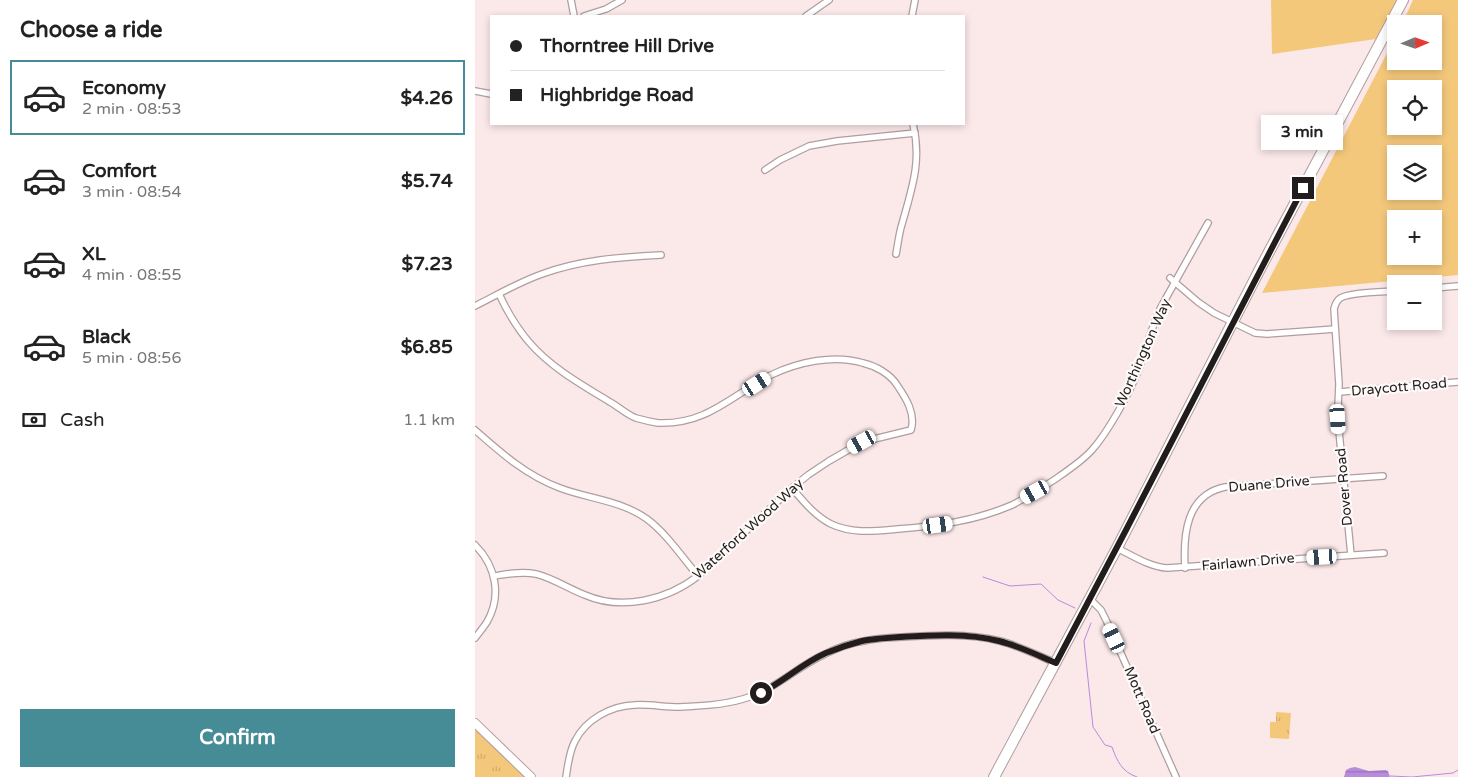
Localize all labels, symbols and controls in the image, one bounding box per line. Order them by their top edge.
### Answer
north arrow [1387,15,1443,70]
map controls [1387,15,1442,330]
text: Choose a ride [20,17,163,43]
text: Thorntree Hill Drive [540,35,714,57]
icon: car [22,75,67,120]
text: Economy [82,77,166,99]
button: locate [1387,80,1442,135]
text: Highbridge Road [540,84,694,106]
text: $4.26 [401,87,453,109]
text: 2 min · 08:53 [82,99,181,119]
callout: 3 min [1262,116,1344,150]
text: 3 min [1281,122,1323,142]
button: layers [1387,145,1442,200]
icon: car [22,158,67,203]
text: Comfort [82,160,156,182]
text: $5.74 [401,170,453,192]
route end [1292,177,1314,199]
text: 3 min · 08:54 [82,182,181,202]
button: + [1387,210,1442,265]
icon: car [22,241,67,286]
text: XL [82,243,106,265]
text: $7.23 [402,253,453,275]
text: 4 min · 08:55 [82,265,181,285]
button: − [1387,275,1442,330]
street label: Worthington Way [1111,296,1175,410]
icon: car [22,324,67,369]
text: Black [82,326,131,348]
text: $6.85 [401,336,453,358]
text: 5 min · 08:56 [82,348,181,368]
car [740,370,773,398]
street label: Draycott Road [1350,374,1448,400]
car [1329,404,1346,434]
icon: cash [20,406,48,434]
text: Cash [60,409,105,431]
text: 1.1 km [403,410,455,430]
car [845,428,878,456]
street label: Dover Road [1332,447,1356,527]
street label: Duane Drive [1228,472,1310,496]
street label: Waterford Wood Way [689,475,807,583]
car [1018,478,1051,506]
car [922,515,953,535]
street label: Fairlawn Drive [1201,549,1295,575]
car [1306,549,1337,565]
car [1100,621,1127,655]
street label: Mott Road [1120,664,1164,736]
route start [750,682,772,704]
button: Confirm [20,709,455,767]

